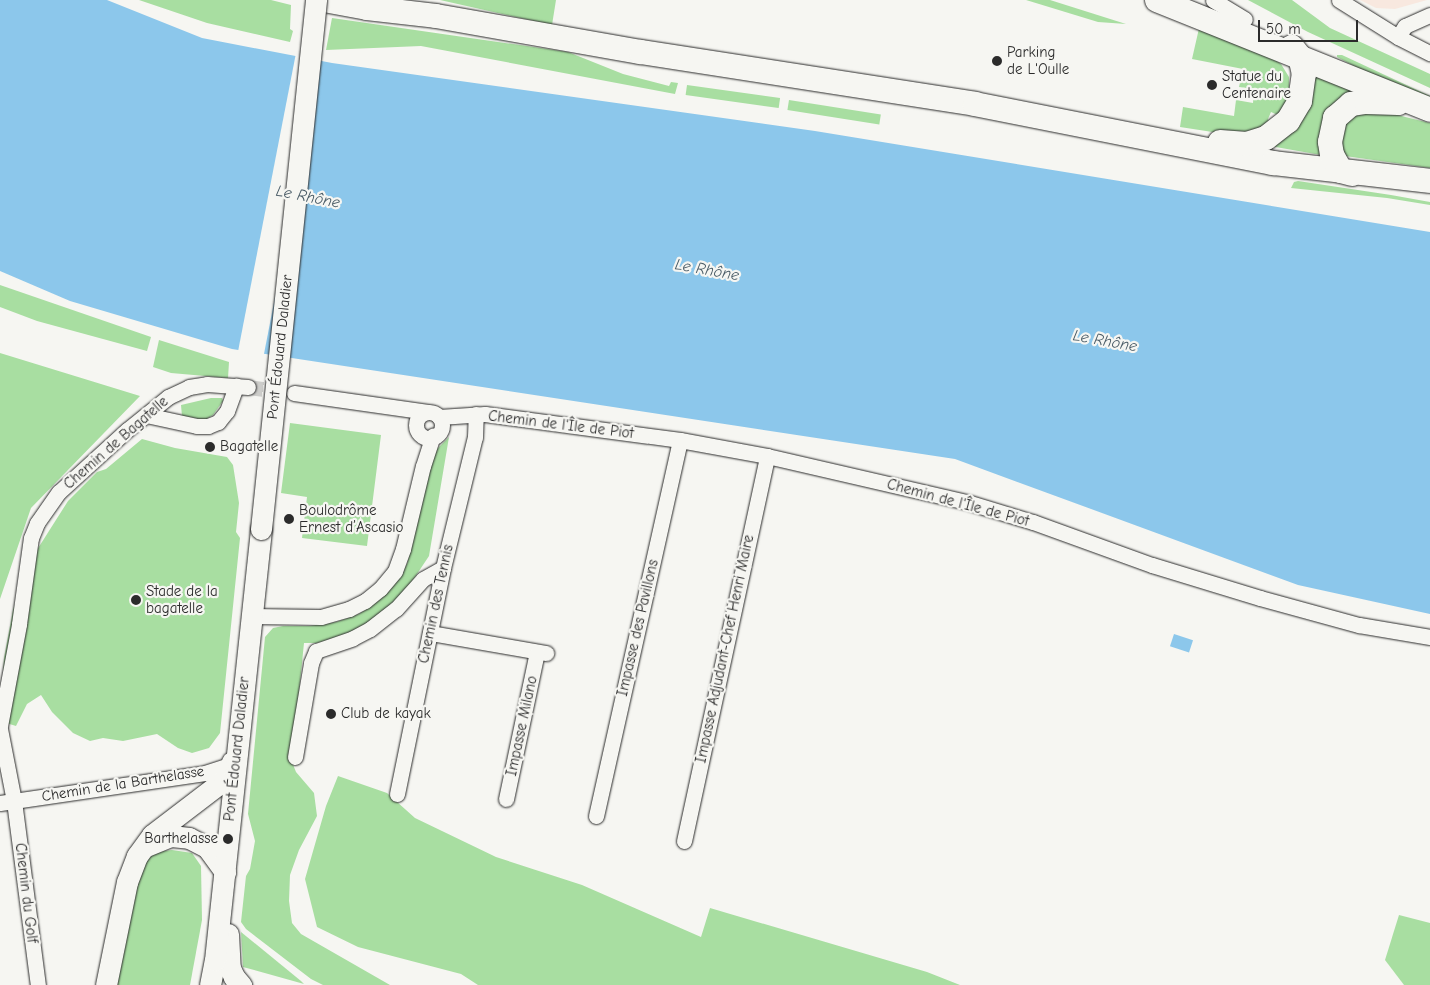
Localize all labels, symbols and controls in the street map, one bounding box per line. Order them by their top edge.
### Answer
scale bar [1260,10,1360,42]
text: 50 m [1266,20,1301,38]
place label: Parking de L'Oulle [1007,43,1069,78]
marker: Parking de L'Oulle [991,55,1003,67]
place label: Statue du Centenaire [1222,67,1291,102]
marker: Statue du Centenaire [1206,79,1218,91]
water label: Le Rhône [274,181,342,213]
water label: Le Rhône [673,255,741,285]
street label: Pont Édouard Daladier [263,274,297,420]
water label: Le Rhône [1071,326,1139,356]
street label: Chemin de Bagatelle [60,393,172,493]
street label: Chemin de l'Île de Piot [487,407,635,443]
place label: Bagatelle [220,438,278,456]
marker: Bagatelle [204,441,216,453]
street label: Chemin de l'Île de Piot [885,475,1031,531]
place label: Boulodrôme Ernest d’Ascasio [299,501,404,536]
marker: Boulodrôme Ernest d’Ascasio [283,513,295,525]
street label: Impasse Adjudant-Chef Henri Maire [692,533,758,765]
street label: Chemin des Tennis [415,543,457,665]
street label: Impasse des Pavillons [613,558,663,698]
place label: Stade de la bagatelle [146,582,218,617]
marker: Stade de la bagatelle [130,594,142,606]
street label: Impasse Milano [503,674,541,778]
street label: Pont Édouard Daladier [220,676,254,822]
place label: Club de kayak [341,705,431,723]
marker: Club de kayak [325,708,337,720]
street label: Chemin de la Barthelasse [41,762,205,806]
place label: Barthelasse [144,830,218,848]
marker: Barthelasse [222,833,234,845]
street label: Chemin du Golf [11,842,41,944]

